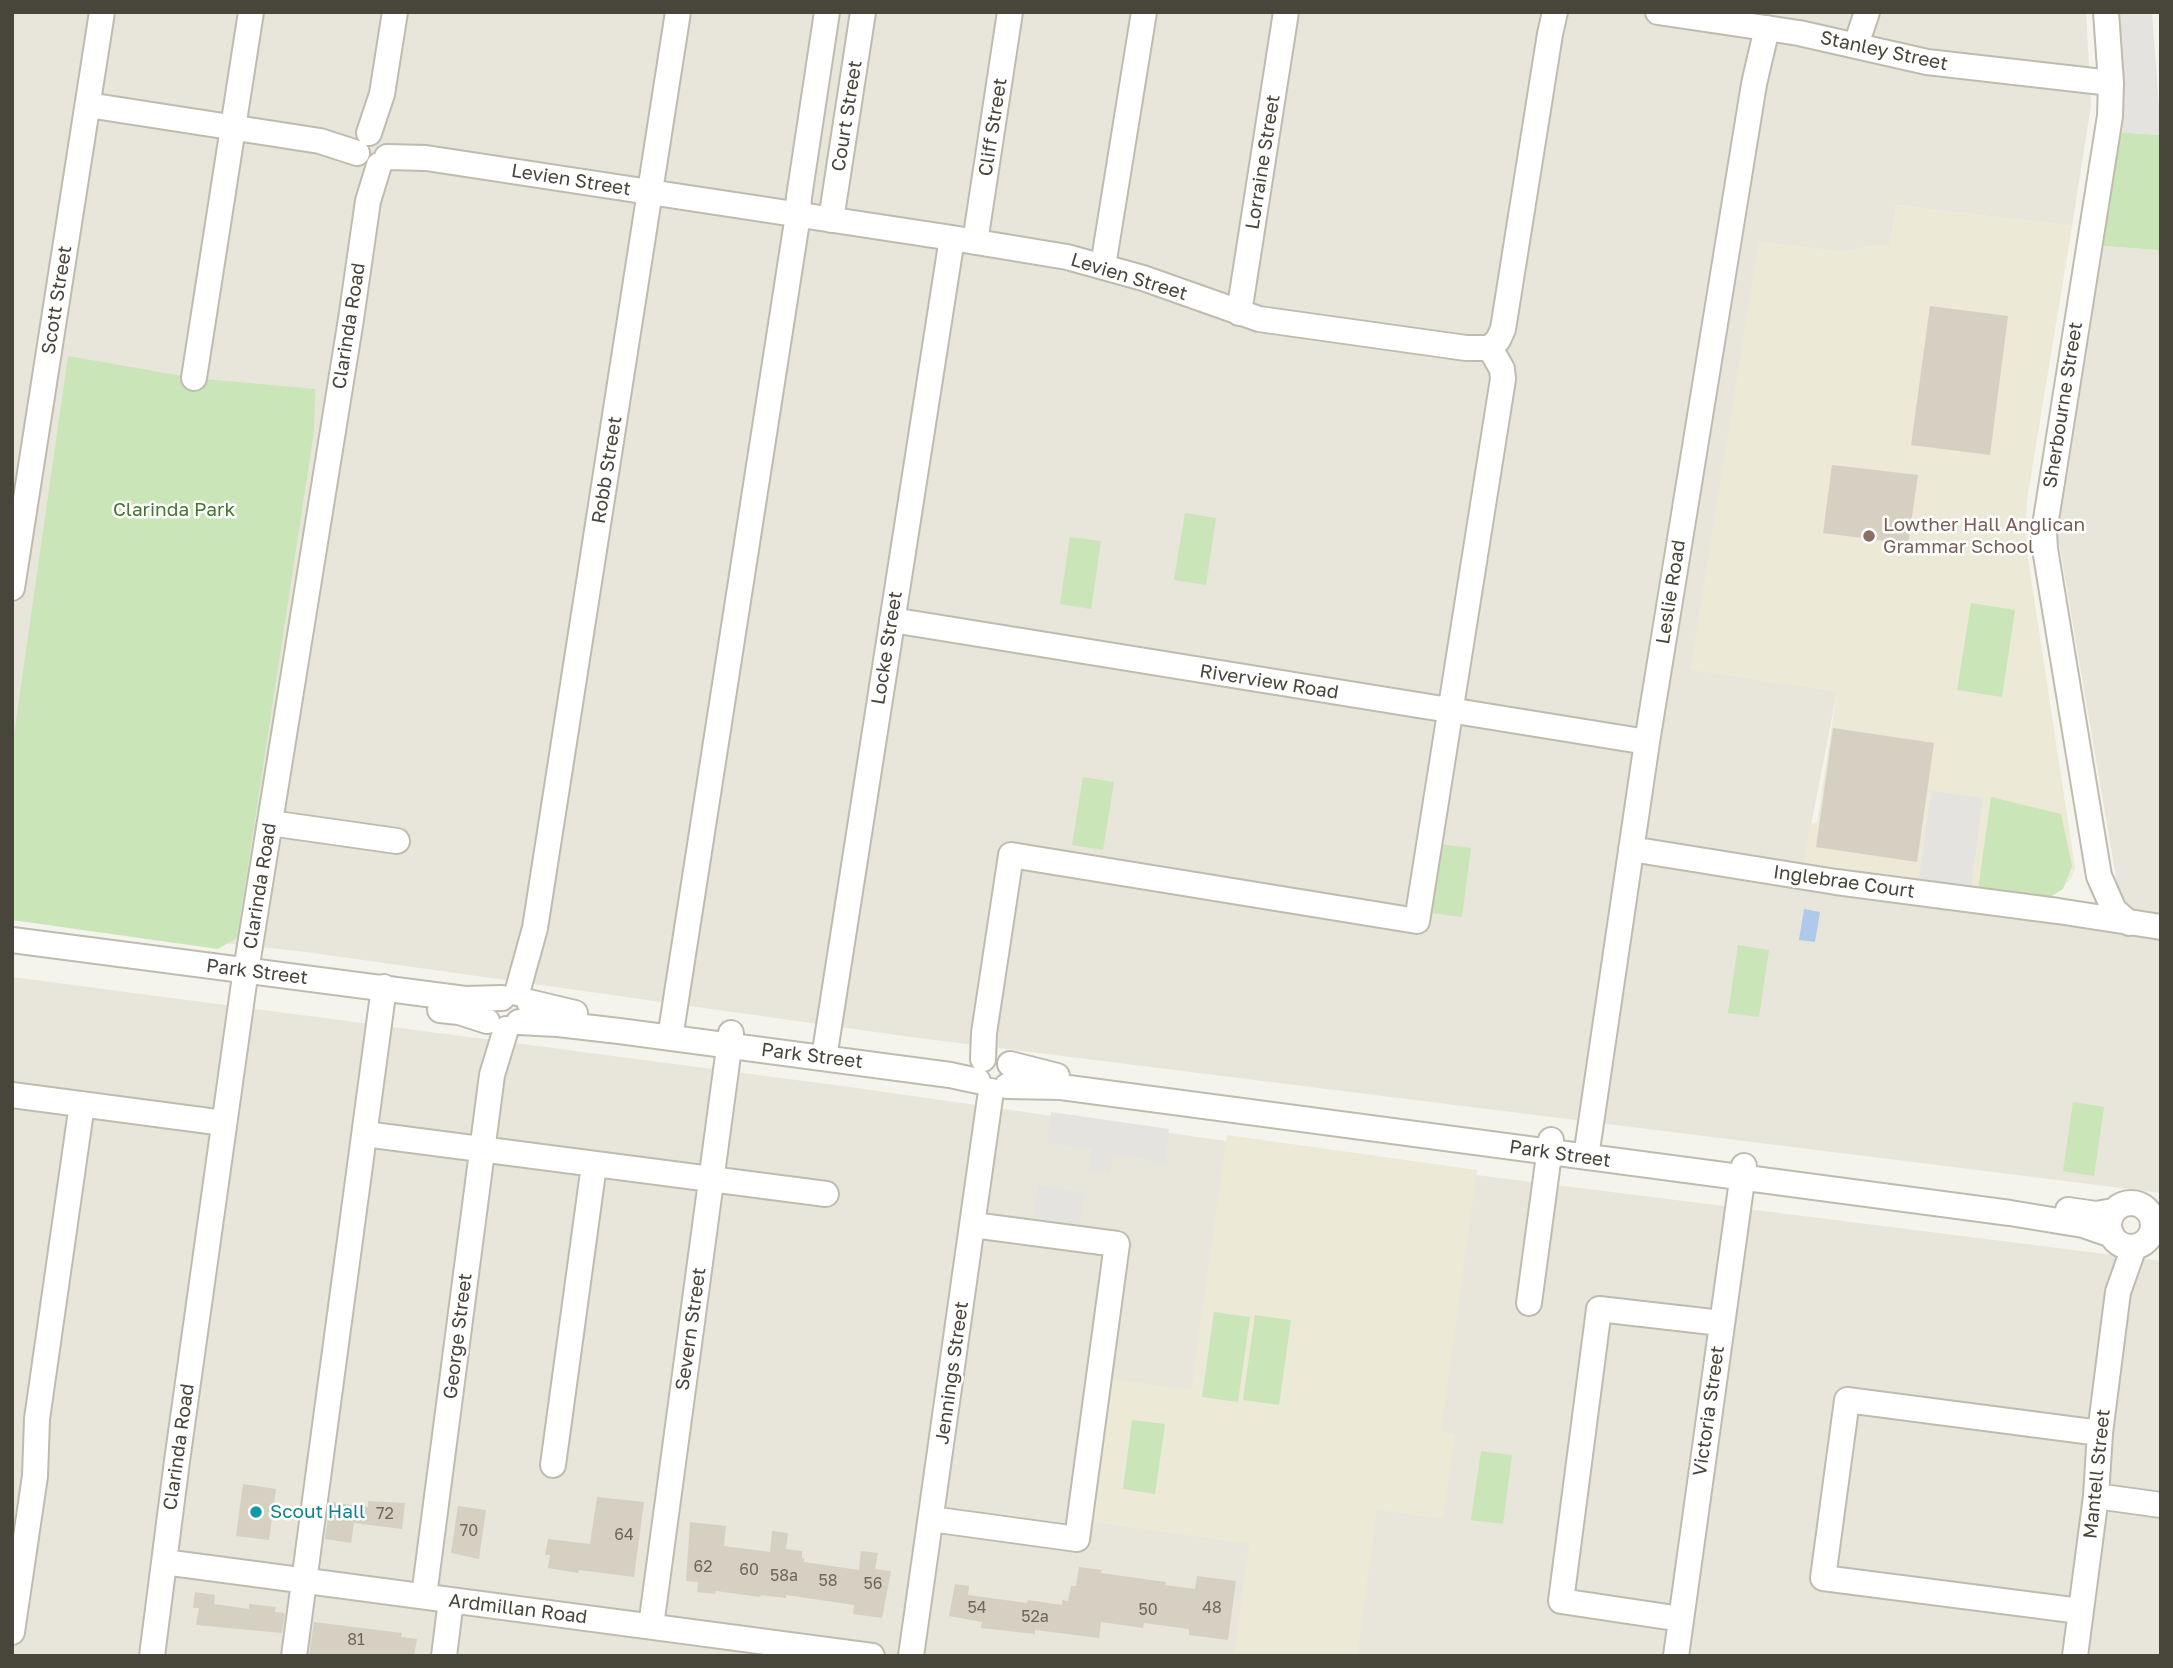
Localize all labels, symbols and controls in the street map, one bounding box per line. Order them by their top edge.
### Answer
street label: Stanley Street [1818,26,1950,76]
street label: Court Street [827,59,867,173]
street label: Cliff Street [974,76,1012,178]
street label: Lorraine Street [1241,93,1285,231]
street label: Levien Street [510,159,632,201]
street label: Scott Street [37,244,77,356]
street label: Levien Street [1068,248,1190,306]
street label: Clarinda Road [328,261,370,391]
street label: Sherbourne Street [2039,320,2087,490]
street label: Robb Street [587,415,627,525]
park label: Clarinda Park [113,499,235,521]
place label: Lowther Hall Anglican Grammar School [1883,514,2085,558]
marker: Lowther Hall Anglican Grammar School [1861,528,1877,544]
street label: Leslie Road [1652,538,1690,646]
street label: Locke Street [867,590,907,706]
street label: Riverview Road [1198,660,1340,704]
street label: Clarinda Road [239,821,281,951]
street label: Inglebrae Court [1772,861,1916,903]
street label: Park Street [205,954,309,990]
street label: Park Street [760,1038,864,1074]
street label: Park Street [1508,1136,1612,1172]
street label: Severn Street [671,1266,711,1392]
street label: George Street [439,1272,477,1400]
street label: Jennings Street [931,1300,973,1446]
street label: Victoria Street [1689,1344,1729,1478]
street label: Clarinda Road [159,1382,199,1512]
street label: Mantell Street [2079,1408,2115,1540]
place label: Scout Hall [270,1501,365,1523]
marker: Scout Hall [248,1504,264,1520]
house number: 72 [376,1504,394,1524]
house number: 70 [460,1521,478,1541]
house number: 64 [614,1525,634,1545]
house number: 62 [694,1557,712,1577]
house number: 60 [739,1560,759,1580]
house number: 58a [770,1566,798,1586]
house number: 58 [818,1571,838,1591]
house number: 56 [864,1574,882,1594]
street label: Ardmillan Road [447,1589,589,1629]
house number: 54 [967,1598,987,1618]
house number: 48 [1202,1598,1222,1618]
house number: 50 [1138,1600,1158,1620]
house number: 52a [1021,1607,1049,1627]
house number: 81 [347,1630,365,1650]

